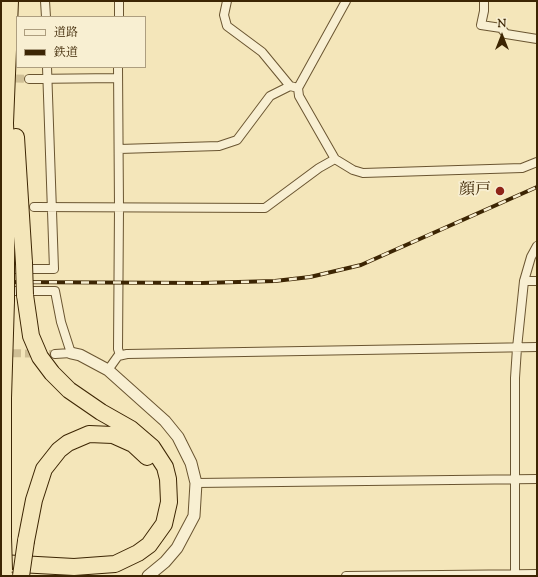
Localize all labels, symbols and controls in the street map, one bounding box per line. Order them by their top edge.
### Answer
legend [16,16,146,68]
north arrow [482,16,522,56]
text: N [498,16,506,32]
text: 道路 [54,24,78,42]
text: 鉄道 [54,44,78,62]
place label: 顔戸 [459,181,491,201]
marker: 顔戸 [494,185,506,197]

